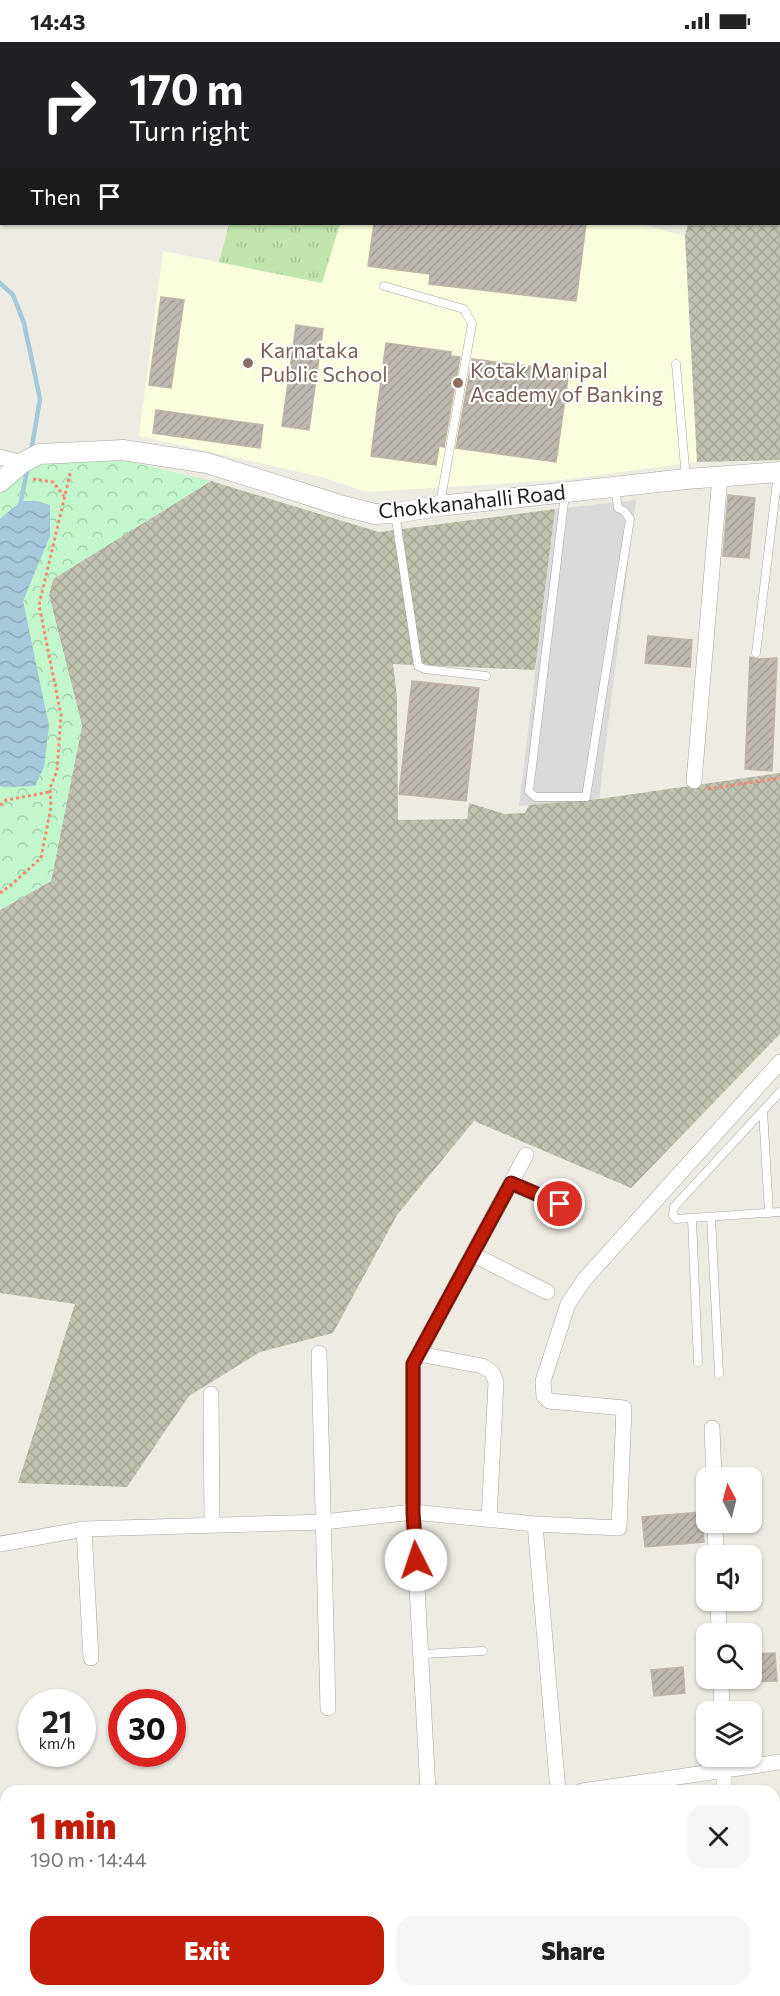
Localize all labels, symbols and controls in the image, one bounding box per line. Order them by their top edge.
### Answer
text: 14:43 [30,8,86,35]
text: 170 m [129,62,243,114]
icon: right [30,66,108,144]
text: Turn right [129,114,249,147]
icon: arrive [93,180,126,213]
text: Then [30,183,81,210]
place label: Karnataka Public School [260,337,388,386]
marker: Karnataka Public School [241,356,255,370]
place label: Kotak Manipal Academy of Banking [470,357,663,406]
marker: Kotak Manipal Academy of Banking [451,376,465,390]
street label: Chokkanahalli Road [377,478,567,523]
pin [534,1178,585,1229]
icon: arrive [543,1187,576,1220]
north arrow [696,1467,762,1533]
map controls [696,1467,762,1767]
position arrow [384,1528,448,1592]
button: sound [696,1545,762,1611]
button: search [696,1623,762,1689]
speed limit sign: 30 [108,1689,186,1767]
button: layers [696,1701,762,1767]
text: 21 [42,1702,72,1739]
text: km/h [39,1734,75,1752]
text: 1 min [30,1802,116,1846]
button: close [687,1805,750,1868]
text: 190 m · 14:44 [30,1847,147,1871]
button: Exit [30,1916,384,1985]
button: Share [396,1916,750,1985]

